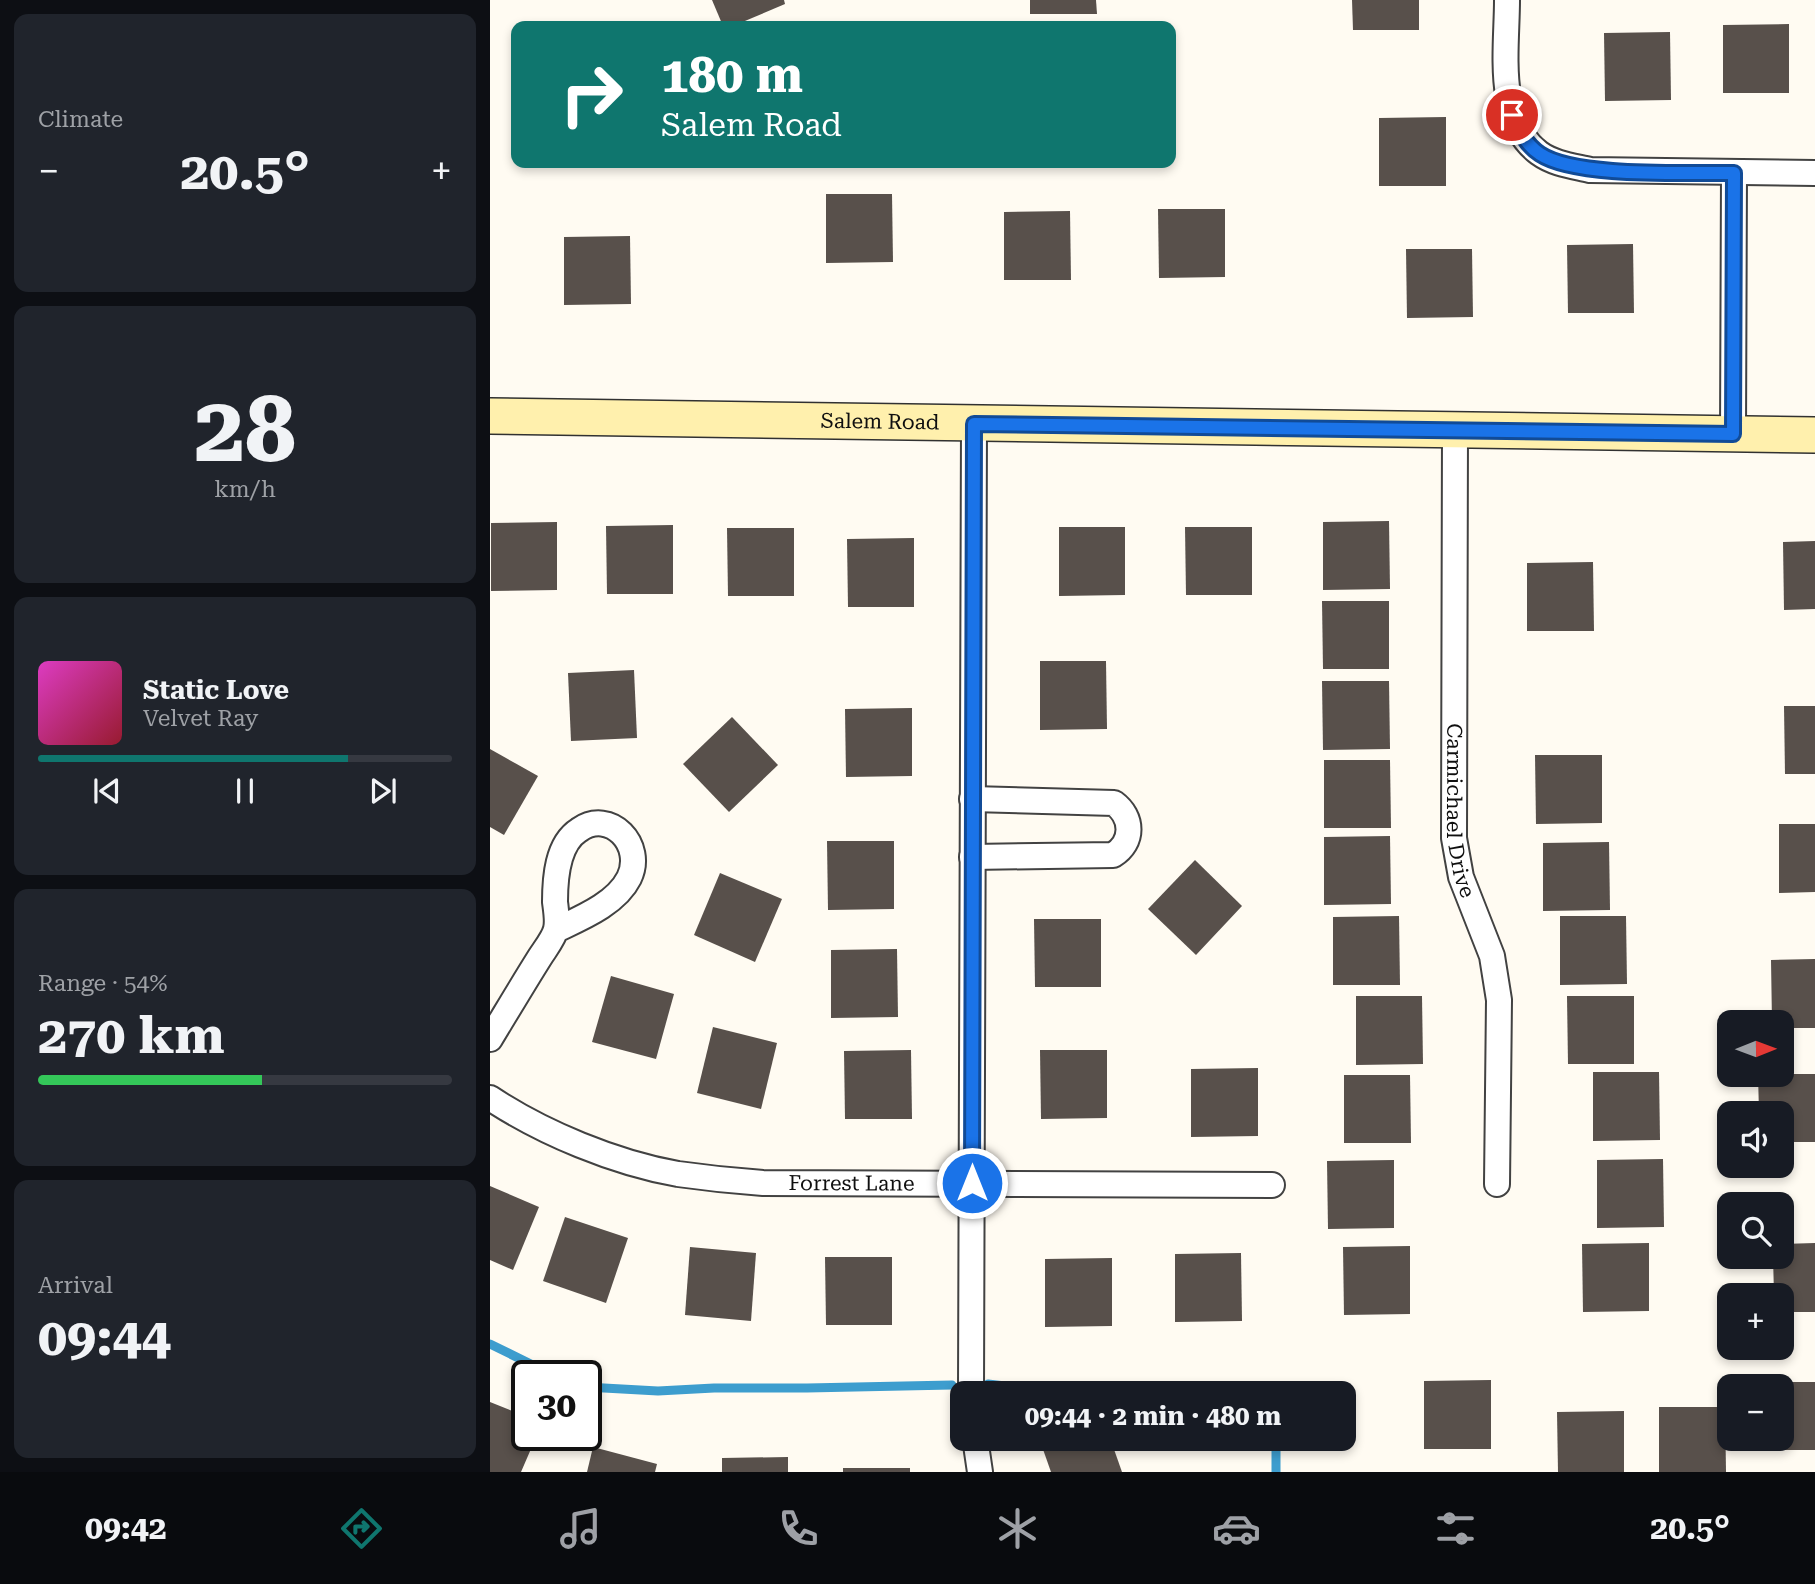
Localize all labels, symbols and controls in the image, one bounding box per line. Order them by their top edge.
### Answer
text: 180 m [661,47,803,104]
icon: right [546,49,637,140]
pin [1482,85,1542,145]
icon: arrive [1493,96,1531,134]
text: Climate [38,106,123,133]
text: Salem Road [661,106,842,144]
text: 20.5° [180,141,310,202]
text: − [38,149,59,193]
text: + [431,149,452,193]
text: 28 [194,377,296,483]
street label: Salem Road [820,409,940,434]
text: km/h [214,476,276,503]
text: Static Love [143,675,289,705]
text: Velvet Ray [143,705,258,732]
street label: Carmichael Drive [1442,723,1480,901]
icon: previous [88,772,126,810]
icon: pause [226,772,264,810]
icon: next [364,772,402,810]
text: Range · 54% [38,970,167,997]
text: 270 km [38,1005,225,1066]
north arrow [1717,1010,1794,1087]
map controls [1717,1010,1794,1451]
button: sound [1717,1101,1794,1178]
position arrow [935,1146,1009,1220]
street label: Forrest Lane [788,1171,915,1196]
button: search [1717,1192,1794,1269]
text: Arrival [38,1272,113,1299]
button: + [1717,1283,1794,1360]
text: 09:44 [38,1307,171,1368]
speed limit sign: 30 [511,1360,602,1451]
button: − [1717,1374,1794,1451]
text: 09:44 · 2 min · 480 m [1025,1401,1281,1431]
icon: directions [337,1504,386,1553]
icon: music [556,1504,605,1553]
icon: phone [774,1504,823,1553]
icon: climate [993,1504,1042,1553]
icon: car [1212,1504,1261,1553]
icon: filters [1431,1504,1480,1553]
text: 09:42 [85,1509,167,1547]
text: 20.5° [1650,1509,1730,1547]

